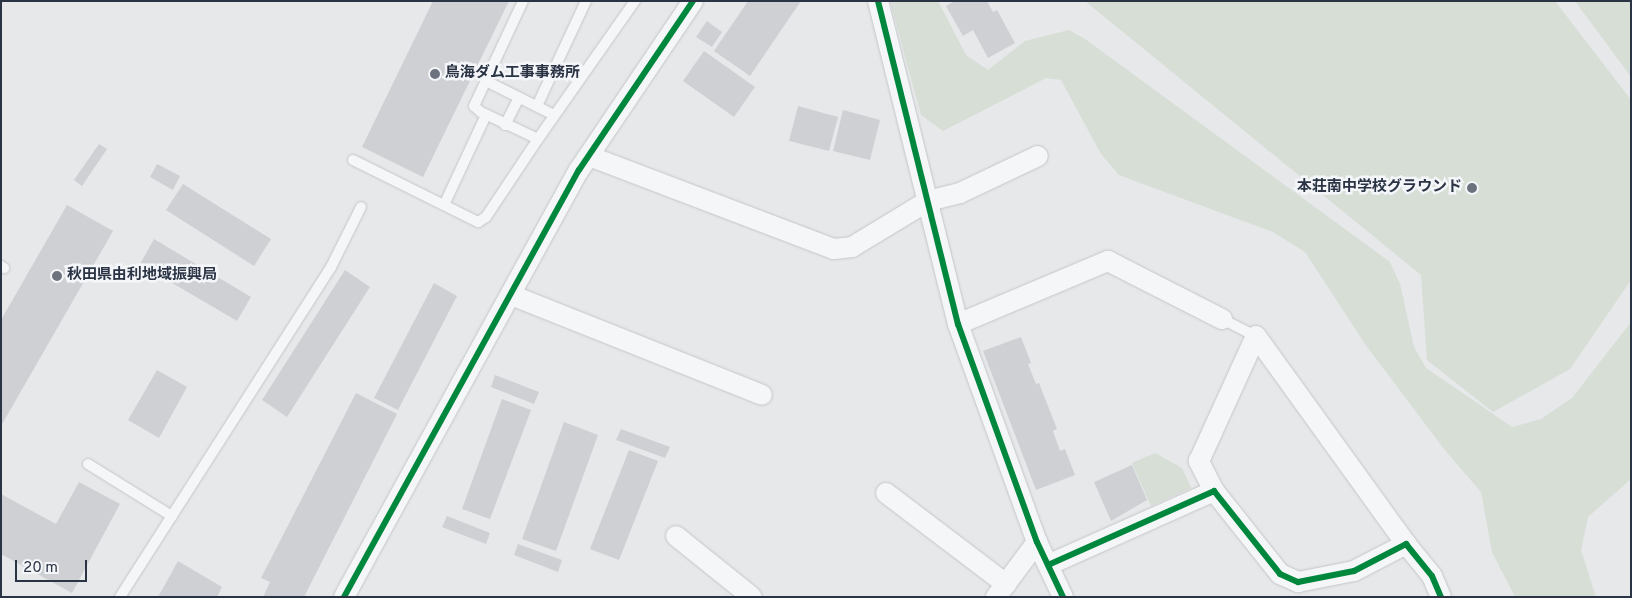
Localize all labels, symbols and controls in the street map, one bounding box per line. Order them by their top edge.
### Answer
place label: 鳥海ダム工事事務所 [445,65,580,83]
marker: 鳥海ダム工事事務所 [429,68,441,80]
place label: 本荘南中学校グラウンド [1297,179,1462,197]
marker: 本荘南中学校グラウンド [1466,182,1478,194]
place label: 秋田県由利地域振興局 [67,267,217,285]
marker: 秋田県由利地域振興局 [51,270,63,282]
scale bar [18,550,90,582]
text: 20 m [23,559,58,578]

